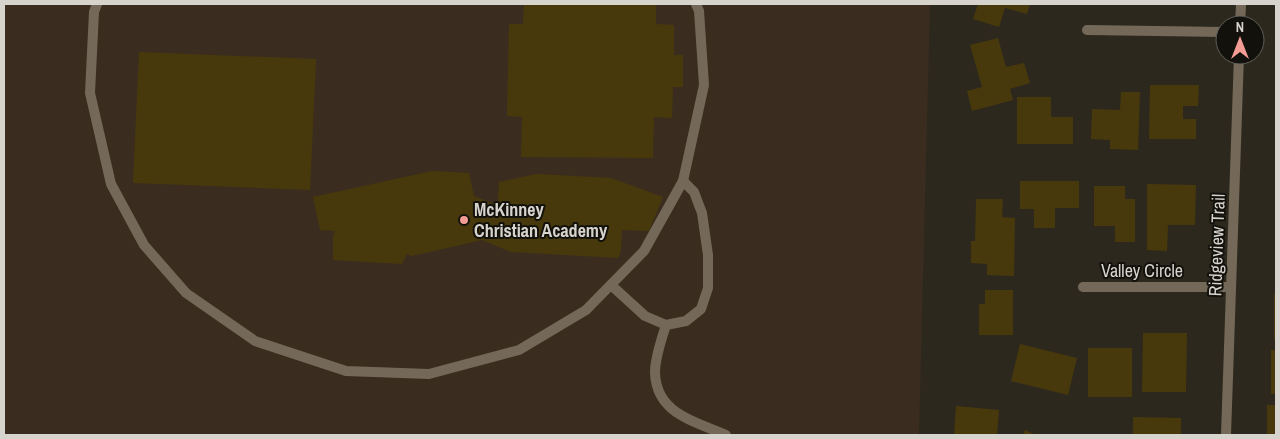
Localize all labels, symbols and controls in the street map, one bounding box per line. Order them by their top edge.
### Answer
north arrow [1215,15,1265,65]
text: N [1236,18,1244,36]
street label: Ridgeview Trail [1202,193,1231,297]
place label: McKinney Christian Academy [474,197,608,243]
marker: McKinney Christian Academy [458,214,470,226]
street label: Valley Circle [1101,258,1183,283]

